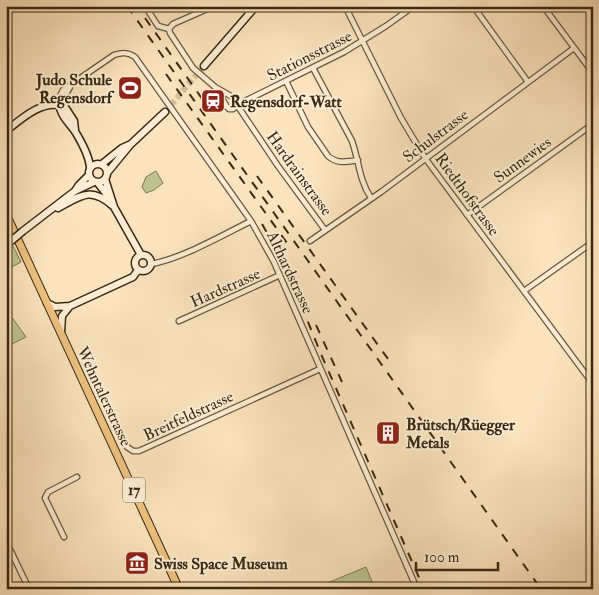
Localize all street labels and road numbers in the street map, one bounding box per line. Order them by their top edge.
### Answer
street label: Stationsstrasse [264,26,355,86]
street label: Schulstrasse [399,104,473,167]
street label: Hardrainstrasse [262,128,337,220]
street label: Sunnewies [490,132,555,187]
street label: Riedthofstrasse [430,149,504,240]
street label: Althardstrasse [262,227,318,317]
street label: Hardstrasse [187,264,264,312]
street label: Wehntalerstrasse [72,343,136,450]
street label: Breitfeldstrasse [140,386,237,445]
road number: 17 [123,478,145,502]

